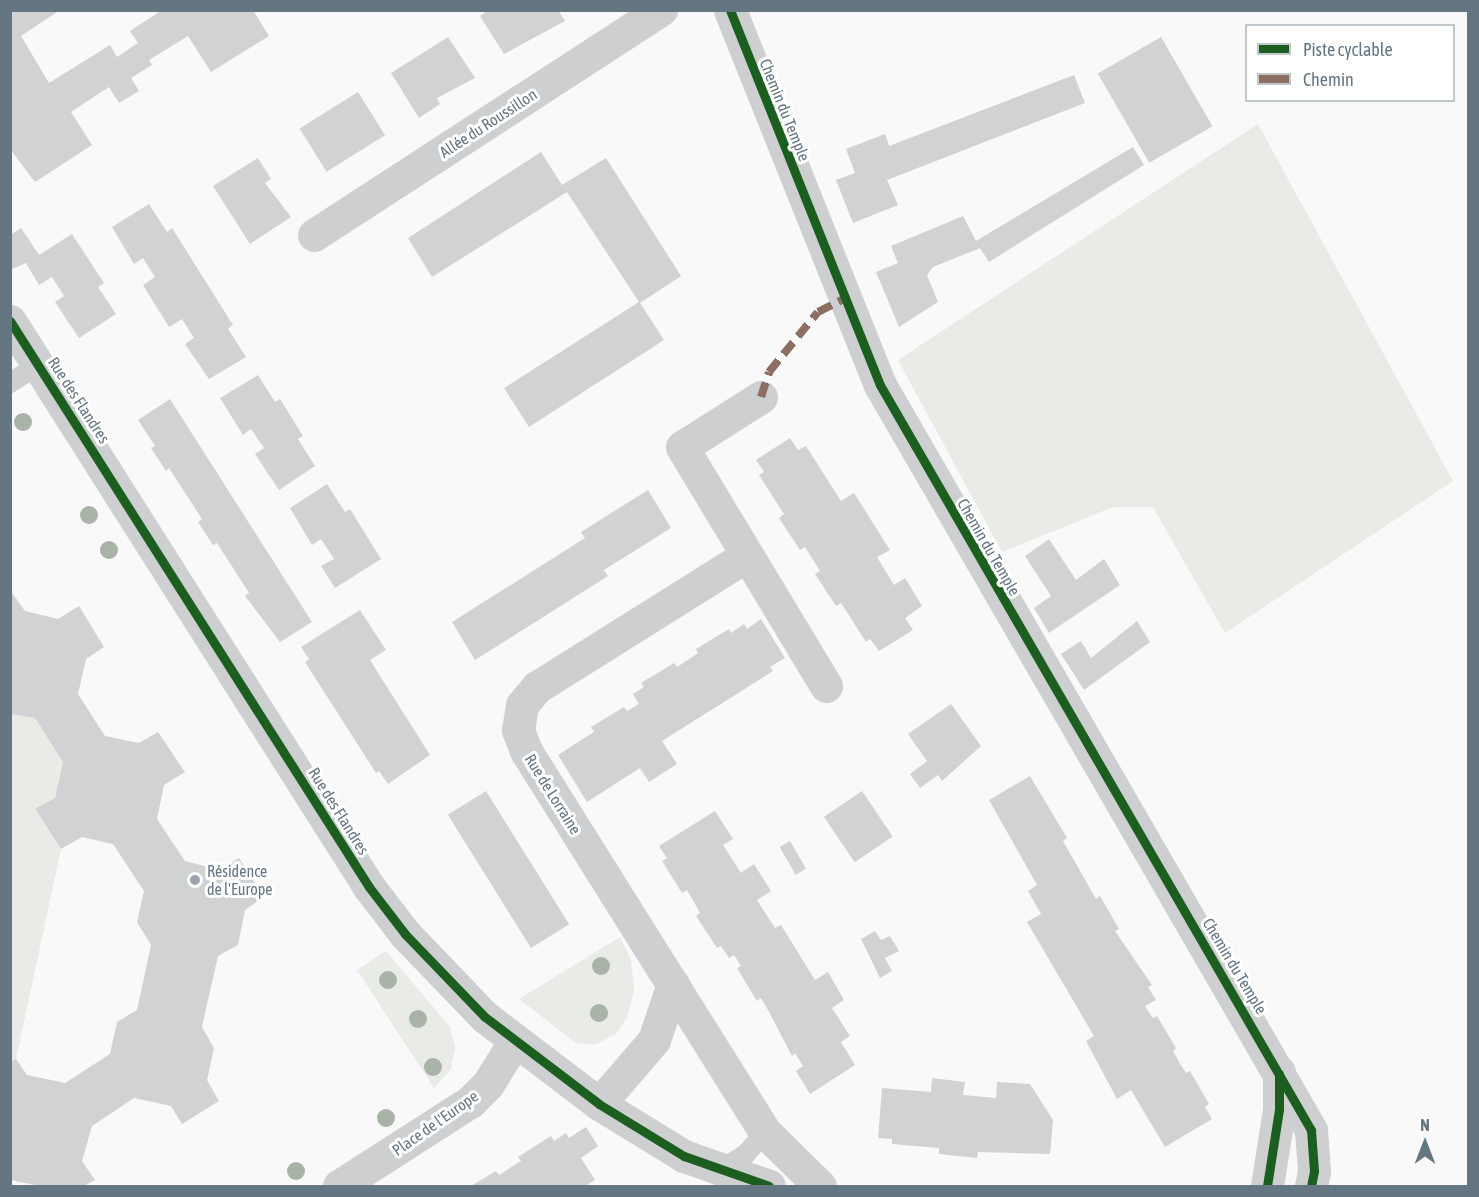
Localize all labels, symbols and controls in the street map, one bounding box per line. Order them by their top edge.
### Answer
legend [1245,24,1455,102]
text: Piste cyclable [1303,39,1393,60]
street label: Chemin du Temple [756,56,814,164]
text: Chemin [1303,69,1354,90]
street label: Allée du Roussillon [436,84,540,162]
street label: Rue des Flandres [44,353,114,447]
street label: Chemin du Temple [954,495,1024,599]
street label: Rue de Lorraine [521,750,585,838]
street label: Rue des Flandres [305,764,373,858]
place label: Résidence de l'Europe [207,861,273,899]
marker: Résidence de l'Europe [188,873,202,887]
street label: Chemin du Temple [1199,914,1271,1018]
street label: Place de l'Europe [388,1086,482,1160]
north arrow [1395,1113,1455,1173]
text: N [1420,1116,1430,1134]

